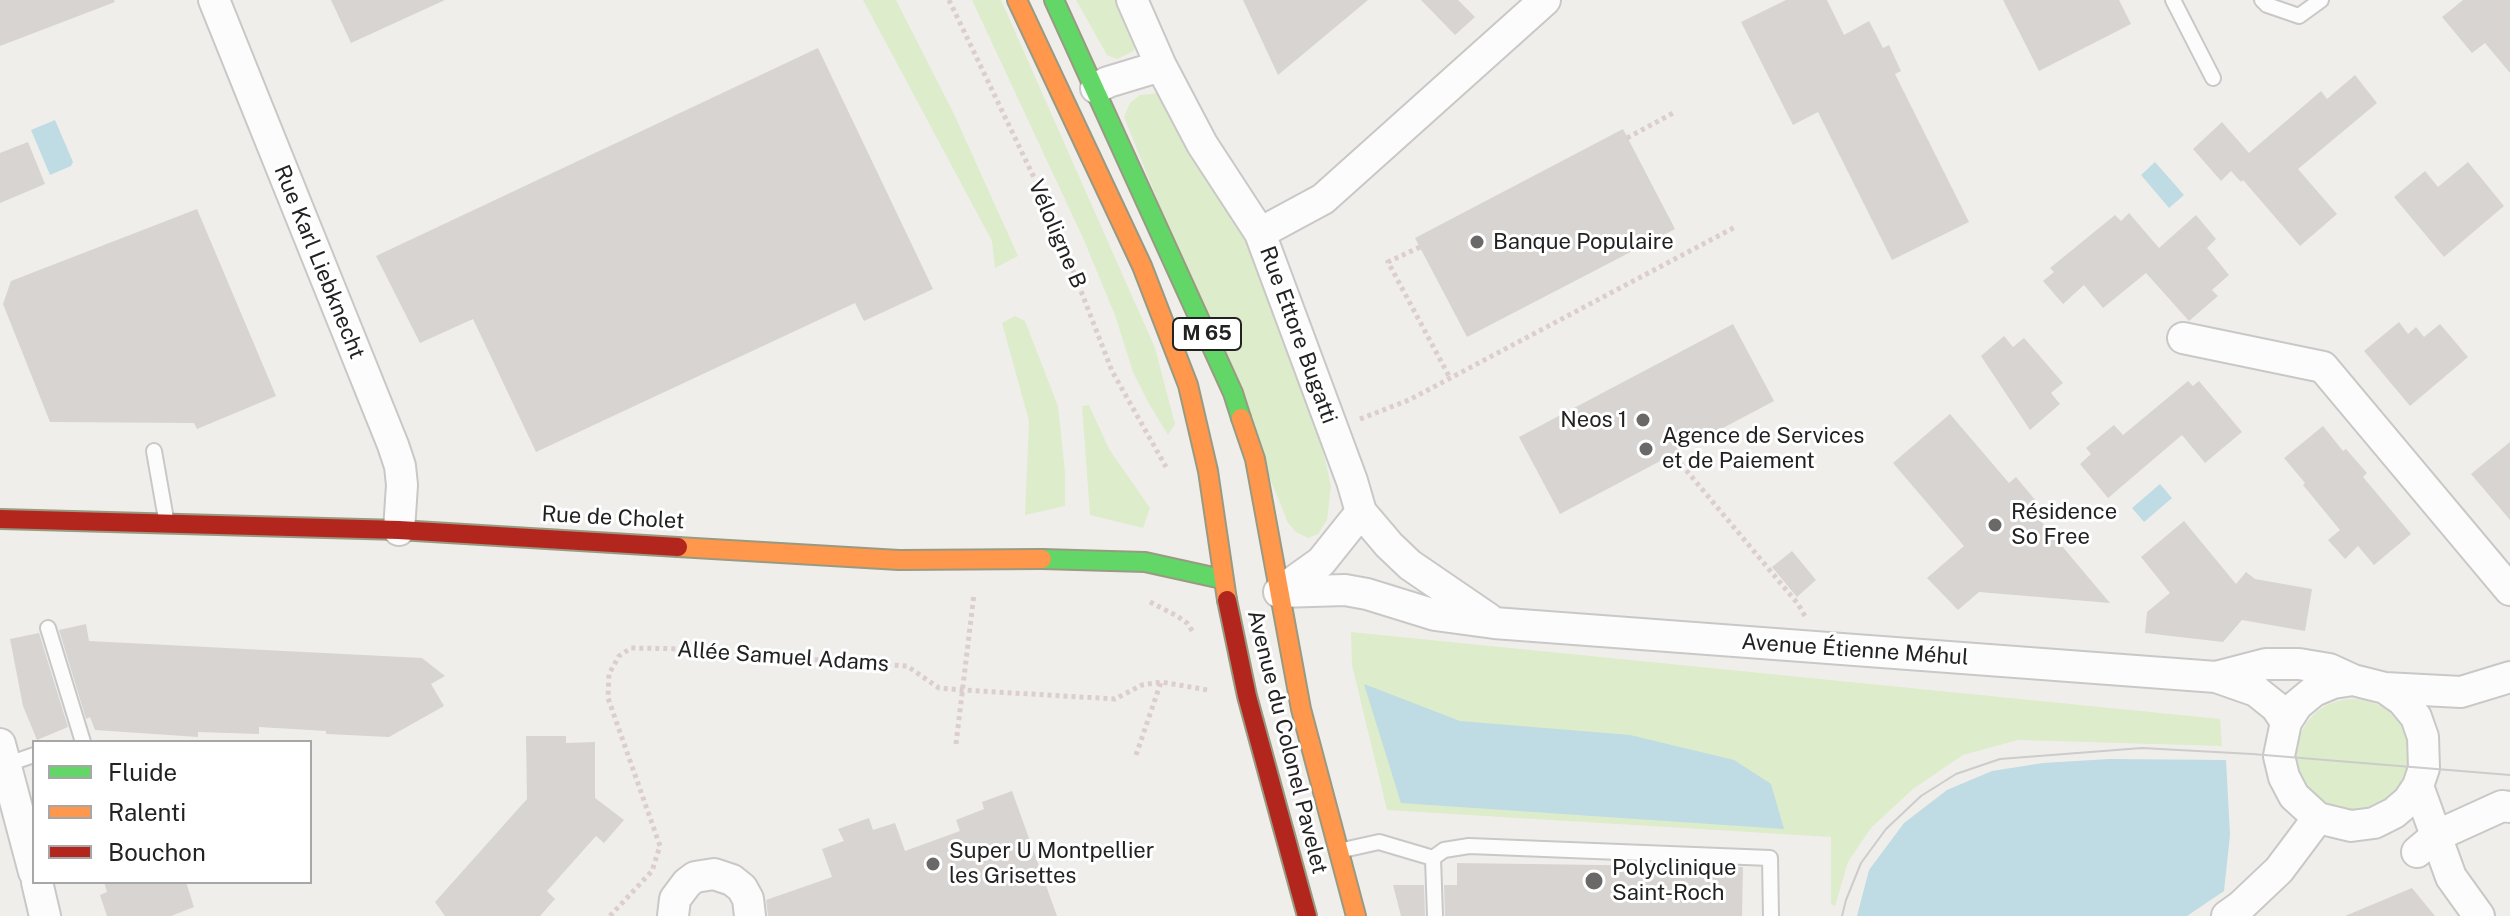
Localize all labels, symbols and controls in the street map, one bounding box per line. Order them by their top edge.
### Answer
street label: Rue Karl Liebknecht [268,161,370,363]
street label: Véloligne B [1022,176,1092,292]
place label: Banque Populaire [1493,229,1674,255]
marker: Banque Populaire [1468,233,1486,251]
street label: Rue Ettore Bugatti [1254,243,1342,427]
road number: M 65 [1173,318,1241,350]
place label: Neos 1 [1560,407,1627,433]
marker: Neos 1 [1634,411,1652,429]
place label: Agence de Services et de Paiement [1662,423,1864,474]
marker: Agence de Services et de Paiement [1637,440,1655,458]
place label: Résidence So Free [2011,499,2117,550]
street label: Rue de Cholet [541,501,685,535]
marker: Résidence So Free [1986,516,2004,534]
street label: Avenue du Colonel Pavelet [1241,607,1333,877]
street label: Avenue Étienne Méhul [1741,629,1969,671]
street label: Allée Samuel Adams [676,636,890,678]
legend [32,740,312,884]
text: Fluide [108,758,177,786]
text: Ralenti [108,798,186,826]
text: Bouchon [108,838,206,866]
place label: Super U Montpellier les Grisettes [949,838,1154,890]
marker: Super U Montpellier les Grisettes [924,855,942,873]
place label: Polyclinique Saint-Roch [1612,855,1736,906]
marker: Polyclinique Saint-Roch [1583,870,1605,892]

